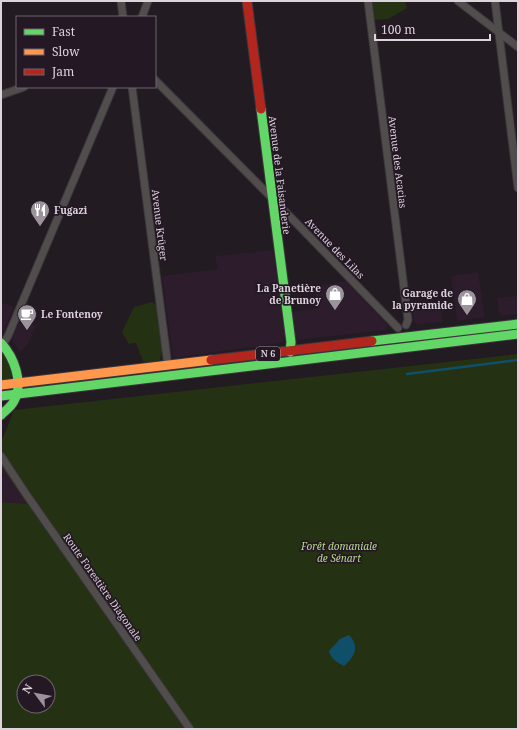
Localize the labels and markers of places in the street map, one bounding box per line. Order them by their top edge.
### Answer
restaurant icon: Fugazi [29,199,51,227]
place label: Fugazi [54,203,88,217]
place label: La Panetière de Brunoy [257,281,321,307]
shop icon: La Panetière de Brunoy [324,283,346,311]
place label: Garage de la pyramide [392,286,453,312]
shop icon: Garage de la pyramide [456,288,478,316]
cafe icon: Le Fontenoy [16,303,38,331]
place label: Le Fontenoy [41,307,103,321]

